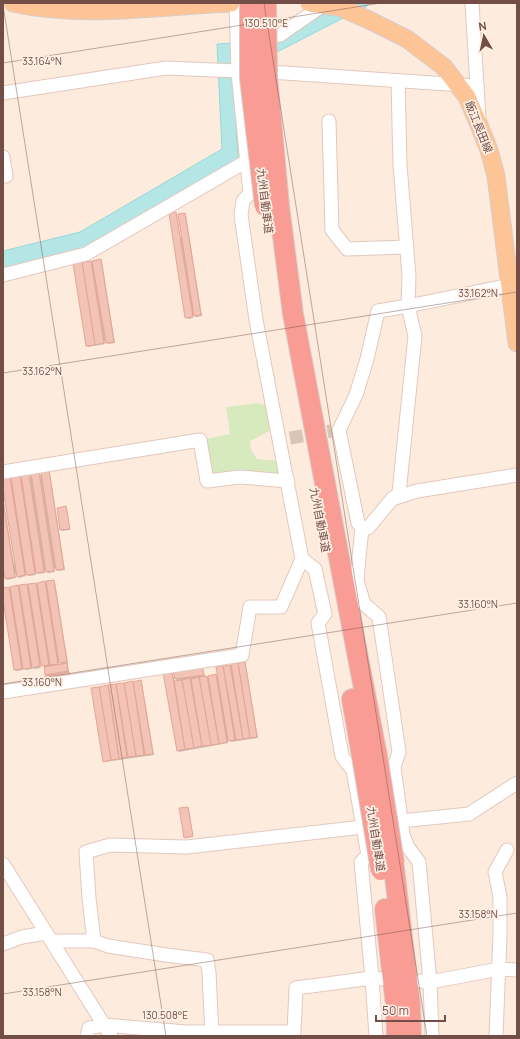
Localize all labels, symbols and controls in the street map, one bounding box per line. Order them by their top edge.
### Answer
text: 130.510°E [244,16,288,30]
north arrow [464,16,504,56]
text: N [477,18,488,34]
text: 33.164°N [22,54,62,68]
street label: 飯江長田線 [462,99,497,155]
street label: 九州自動車道 [254,167,277,235]
text: 33.162°N [458,286,498,300]
text: 33.162°N [22,364,62,378]
street label: 九州自動車道 [307,486,334,554]
text: 33.160°N [458,597,498,611]
text: 33.160°N [22,675,62,689]
street label: 九州自動車道 [364,805,389,873]
text: 33.158°N [458,907,498,921]
text: 33.158°N [22,985,62,999]
scale bar [376,997,445,1023]
text: 50 m [382,1002,409,1019]
text: 130.508°E [142,1008,188,1022]

